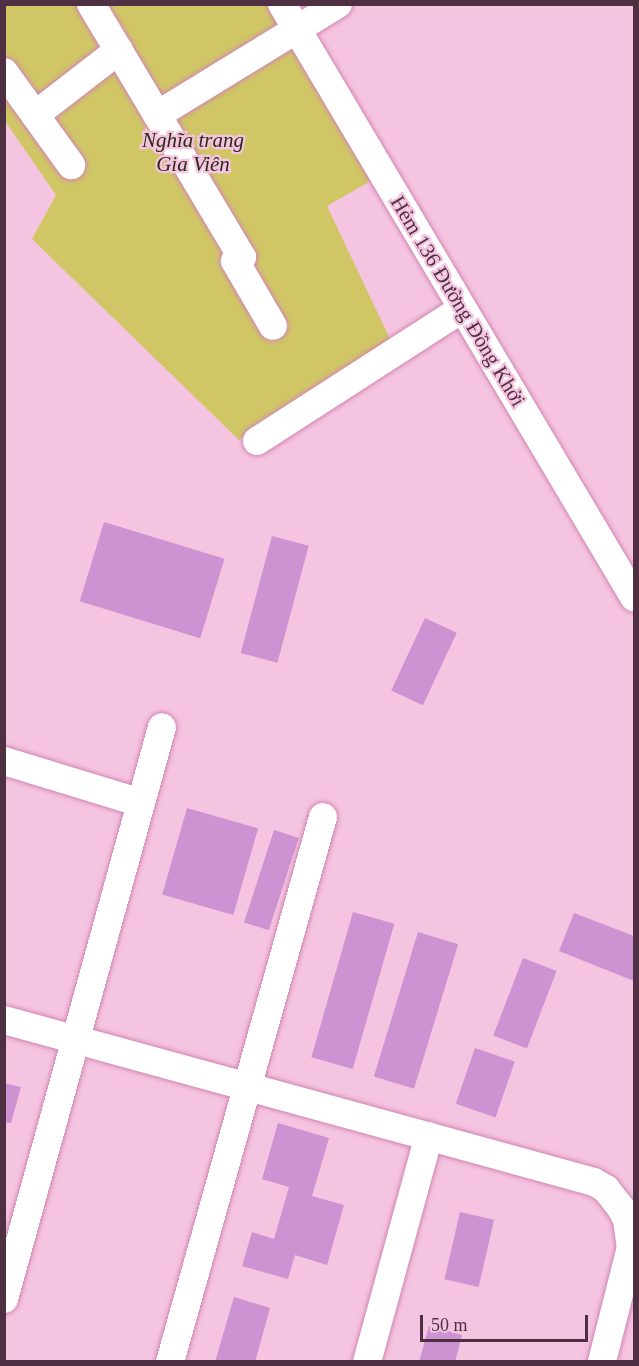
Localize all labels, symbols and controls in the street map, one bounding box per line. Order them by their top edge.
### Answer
park label: Nghĩa trang Gia Viên [142,127,244,177]
street label: Hẻm 136 Đường Đồng Khởi [385,191,531,411]
scale bar [423,1303,591,1341]
text: 50 m [431,1315,468,1335]

